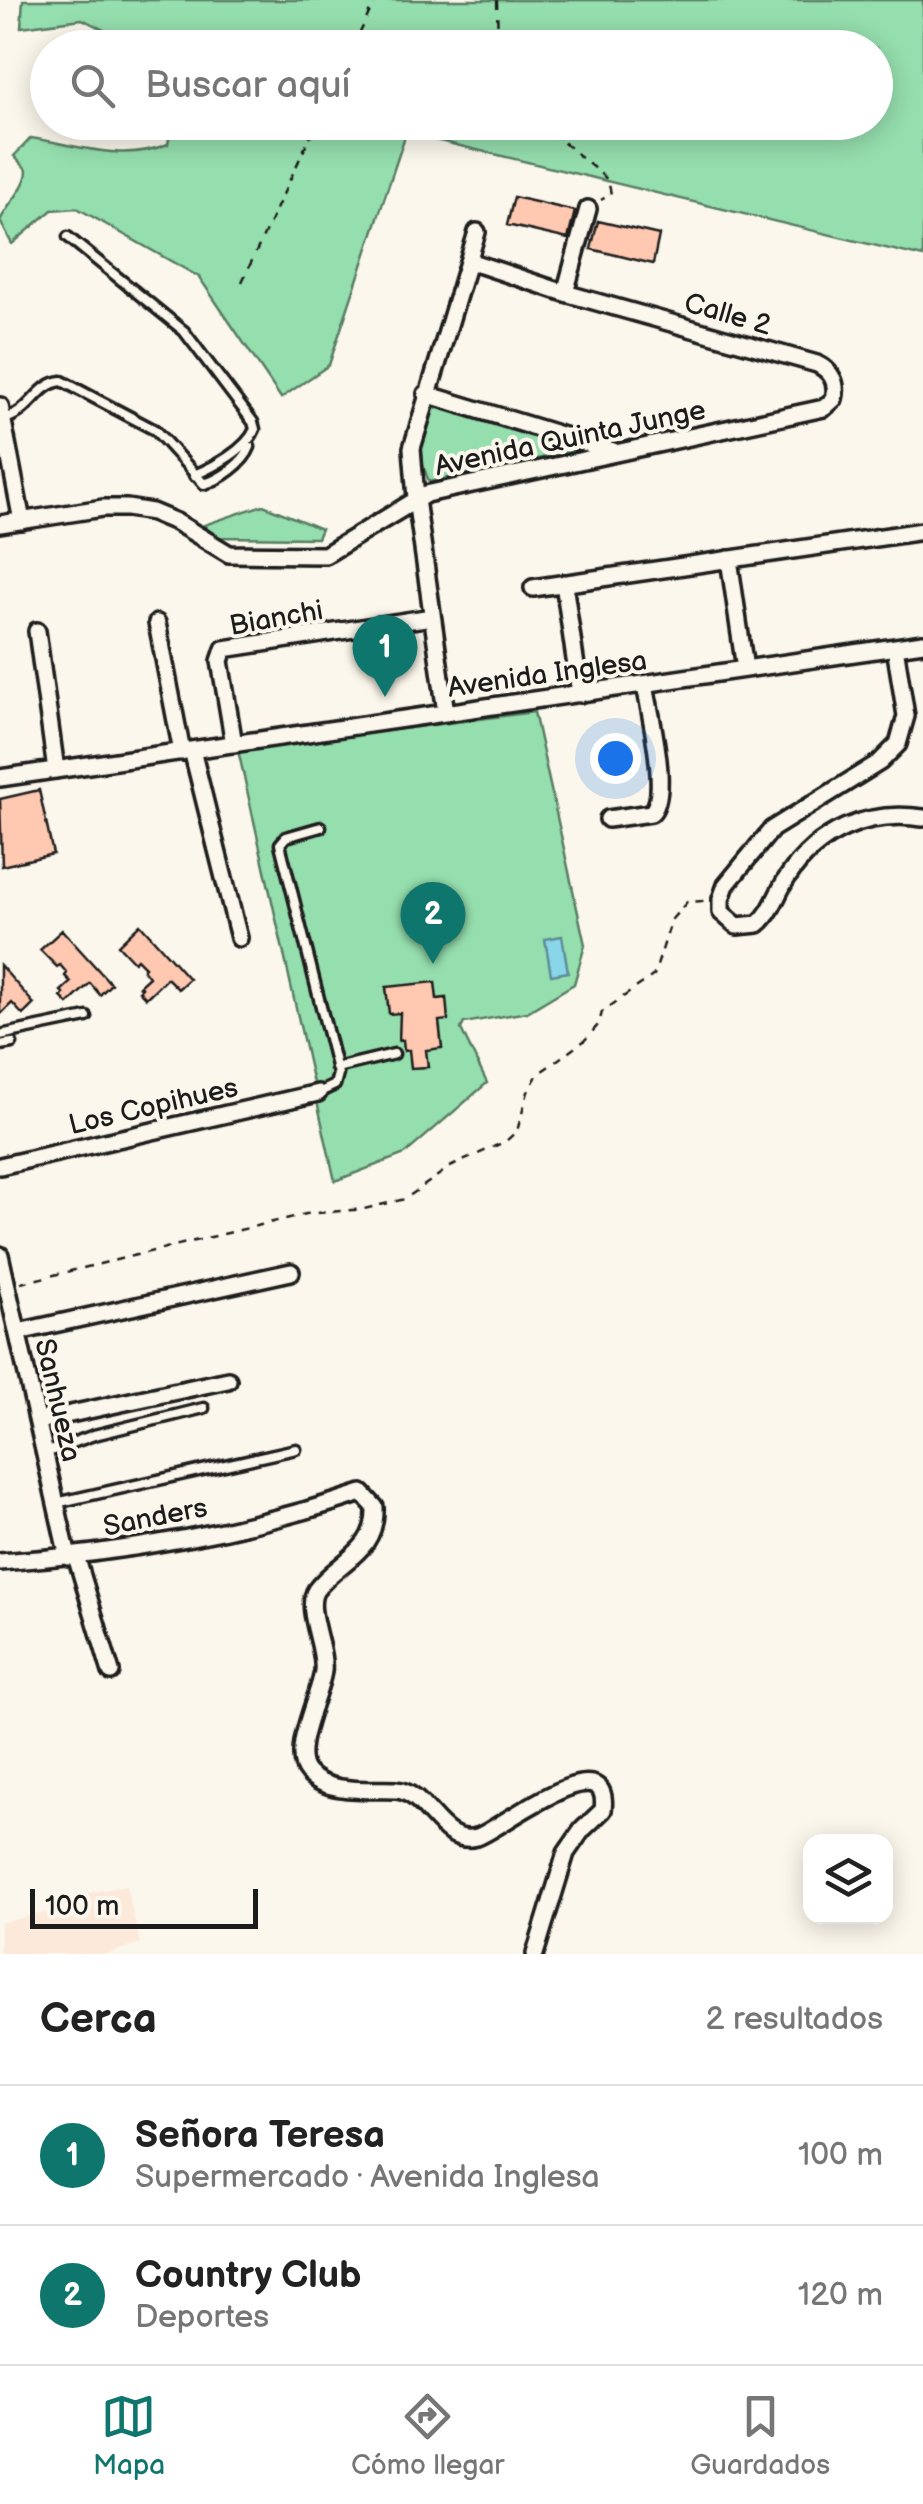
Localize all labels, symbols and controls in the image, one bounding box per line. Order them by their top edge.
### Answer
search box [30,30,893,140]
icon: search [65,58,120,113]
text: Buscar aquí [145,63,351,108]
street label: Calle 2 [680,286,775,343]
street label: Avenida Quinta Junge [432,394,709,483]
street label: Bianchi [227,594,326,643]
pin: 1 [352,614,418,697]
street label: Avenida Inglesa [445,644,649,705]
your location [590,733,641,784]
pin: 2 [400,882,466,964]
street label: Los Copihues [66,1071,241,1142]
street label: Sanhueza [27,1336,88,1465]
street label: Sanders [101,1491,210,1544]
map controls [803,1834,893,1924]
button: layers [803,1834,893,1924]
scale bar [30,1884,258,1928]
text: 100 m [45,1890,119,1923]
text: Cerca [40,1994,157,2045]
text: 2 resultados [705,2000,883,2039]
text: Señora Teresa [135,2113,385,2158]
text: 1 [66,2136,79,2175]
text: 100 m [798,2136,883,2175]
text: Supermercado · Avenida Inglesa [135,2158,600,2197]
text: Country Club [135,2253,361,2298]
text: 2 [63,2276,82,2315]
text: 120 m [798,2276,883,2315]
text: Deportes [135,2298,269,2337]
tab: Mapa [93,2389,165,2482]
tab: Cómo llegar [351,2389,504,2482]
tab: Guardados [690,2389,830,2482]

